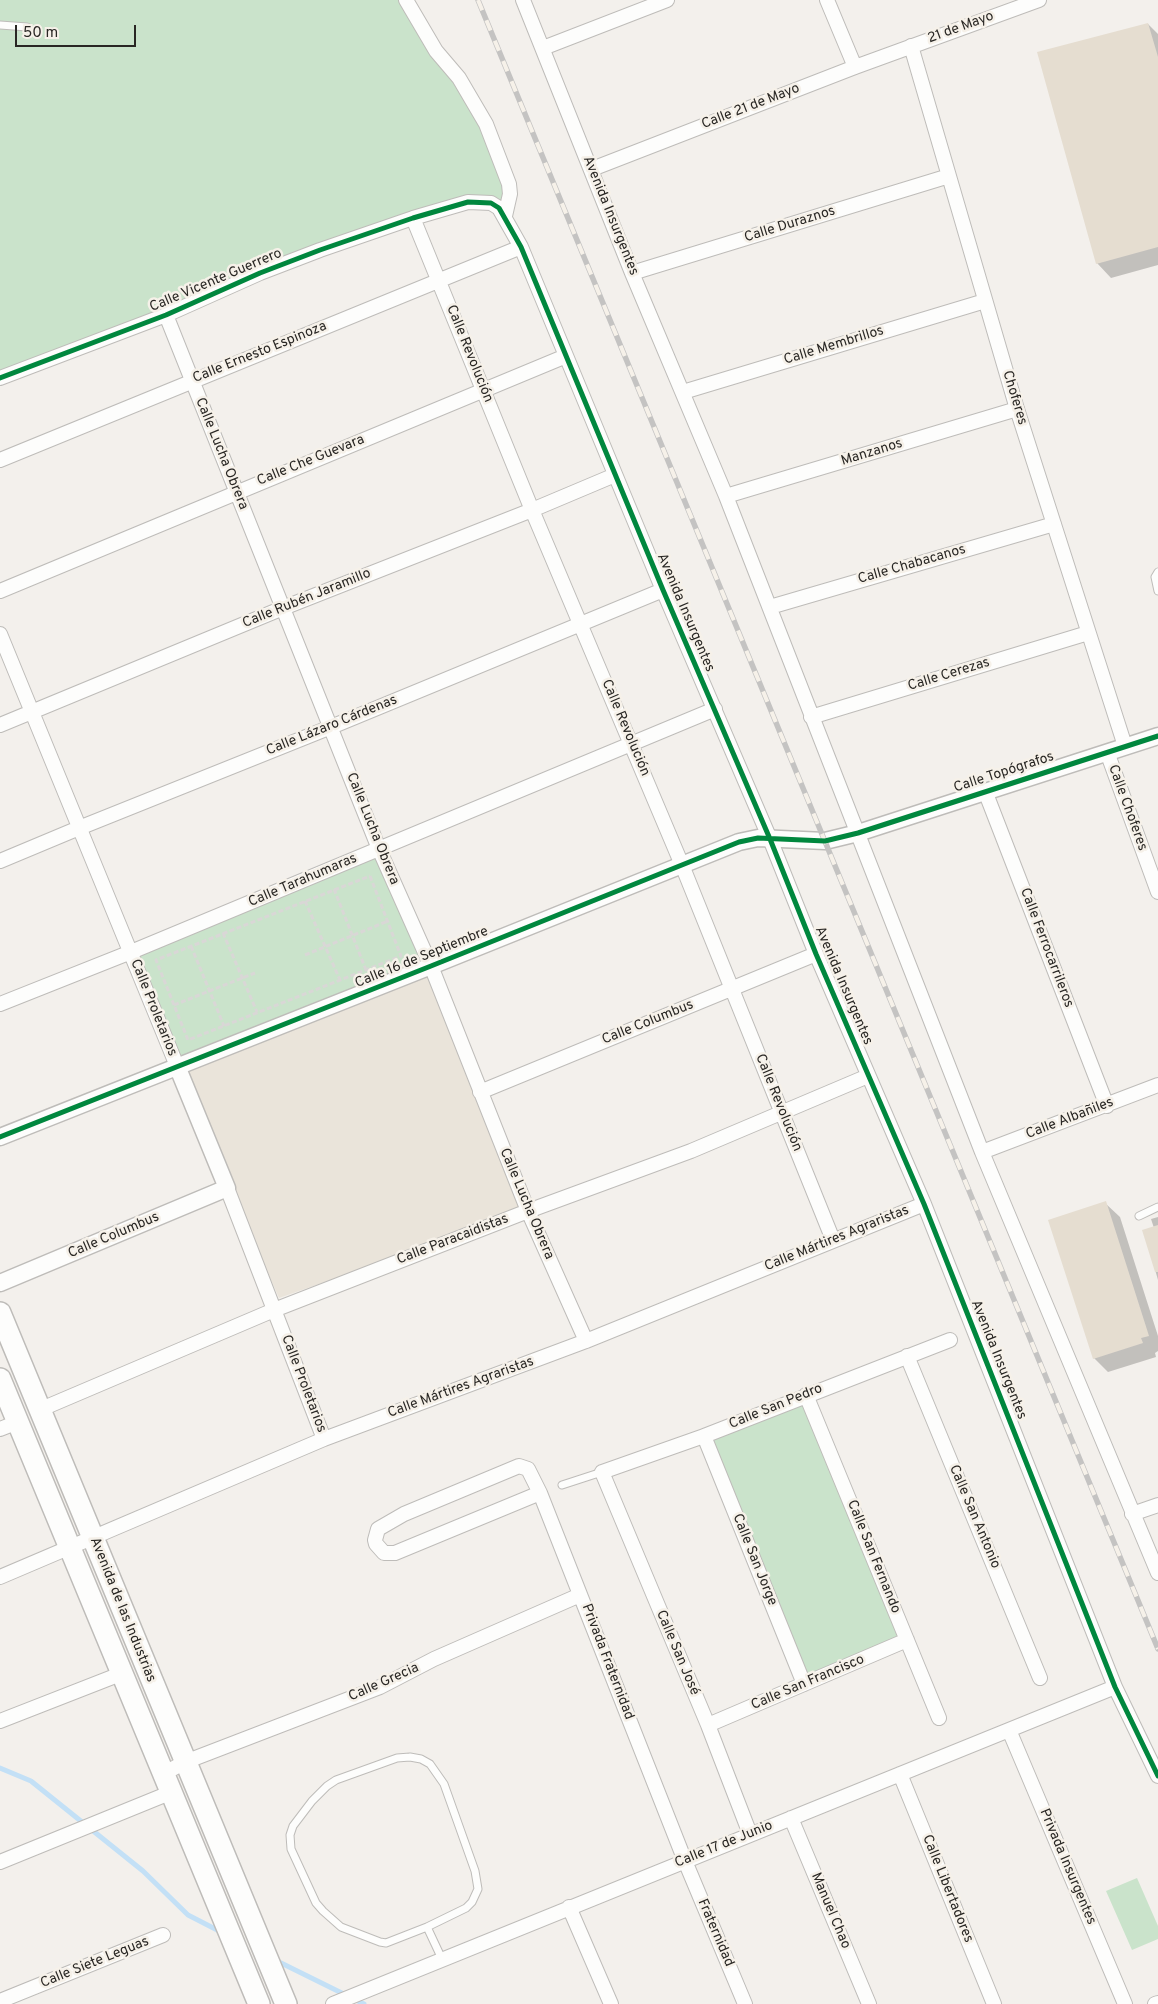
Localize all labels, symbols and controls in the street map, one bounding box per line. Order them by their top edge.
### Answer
street label: 21 de Mayo [926,8,996,48]
scale bar [18,15,139,47]
text: 50 m [23,24,58,43]
street label: Calle 21 de Mayo [700,81,802,133]
street label: Avenida Insurgentes [578,154,642,278]
street label: Calle Duraznos [743,203,837,247]
street label: Calle Vicente Guerrero [147,246,285,316]
street label: Calle Revolución [442,303,496,405]
street label: Calle Ernesto Espinoza [191,318,329,388]
street label: Calle Membrillos [782,323,886,369]
street label: Choferes [998,369,1030,427]
street label: Calle Lucha Obrera [191,396,251,512]
street label: Calle Che Guevara [255,432,367,490]
street label: Manzanos [839,436,905,470]
street label: Calle Chabacanos [856,542,968,588]
street label: Avenida Insurgentes [652,551,718,675]
street label: Calle Rubén Jaramillo [240,566,374,632]
street label: Calle Cerezas [906,655,992,695]
street label: Calle Revolución [597,677,653,779]
street label: Calle Lázaro Cárdenas [264,692,400,760]
street label: Calle Topógrafos [952,749,1056,797]
street label: Calle Choferes [1104,763,1150,853]
street label: Calle Lucha Obrera [342,771,402,887]
street label: Calle Tarahumaras [246,851,360,911]
street label: Calle Ferrocarrileros [1015,886,1077,1010]
street label: Calle 16 de Septiembre [353,924,491,992]
street label: Avenida Insurgentes [810,924,876,1048]
street label: Calle Proletarios [126,957,180,1059]
street label: Calle Columbus [600,997,696,1049]
street label: Calle Revolución [751,1052,805,1154]
street label: Calle Albañiles [1024,1095,1116,1143]
street label: Calle Lucha Obrera [495,1146,557,1262]
street label: Calle Mártires Agraristas [762,1202,912,1276]
street label: Calle Columbus [66,1209,162,1263]
street label: Calle Paracaidistas [395,1211,511,1269]
street label: Avenida Insurgentes [966,1298,1030,1422]
street label: Calle Proletarios [277,1333,329,1435]
street label: Calle Mártires Agraristas [386,1354,536,1422]
street label: Calle San Pedro [727,1381,825,1433]
street label: Calle San Antonio [945,1463,1003,1571]
street label: Calle San Fernando [843,1498,903,1616]
street label: Calle San Jorge [728,1512,780,1608]
street label: Avenida de las Industrias [85,1535,159,1685]
street label: Privada Fraternidad [577,1602,637,1722]
street label: Calle San José [651,1608,703,1698]
street label: Calle San Francisco [749,1652,867,1714]
street label: Calle Grecia [346,1660,422,1706]
street label: Privada Insurgentes [1035,1806,1099,1928]
street label: Calle 17 de Junio [673,1818,775,1872]
street label: Calle Libertadores [918,1833,976,1945]
street label: Manuel Chao [806,1870,854,1952]
street label: Fraternidad [693,1897,737,1969]
street label: Calle Siete Leguas [38,1934,152,1992]

